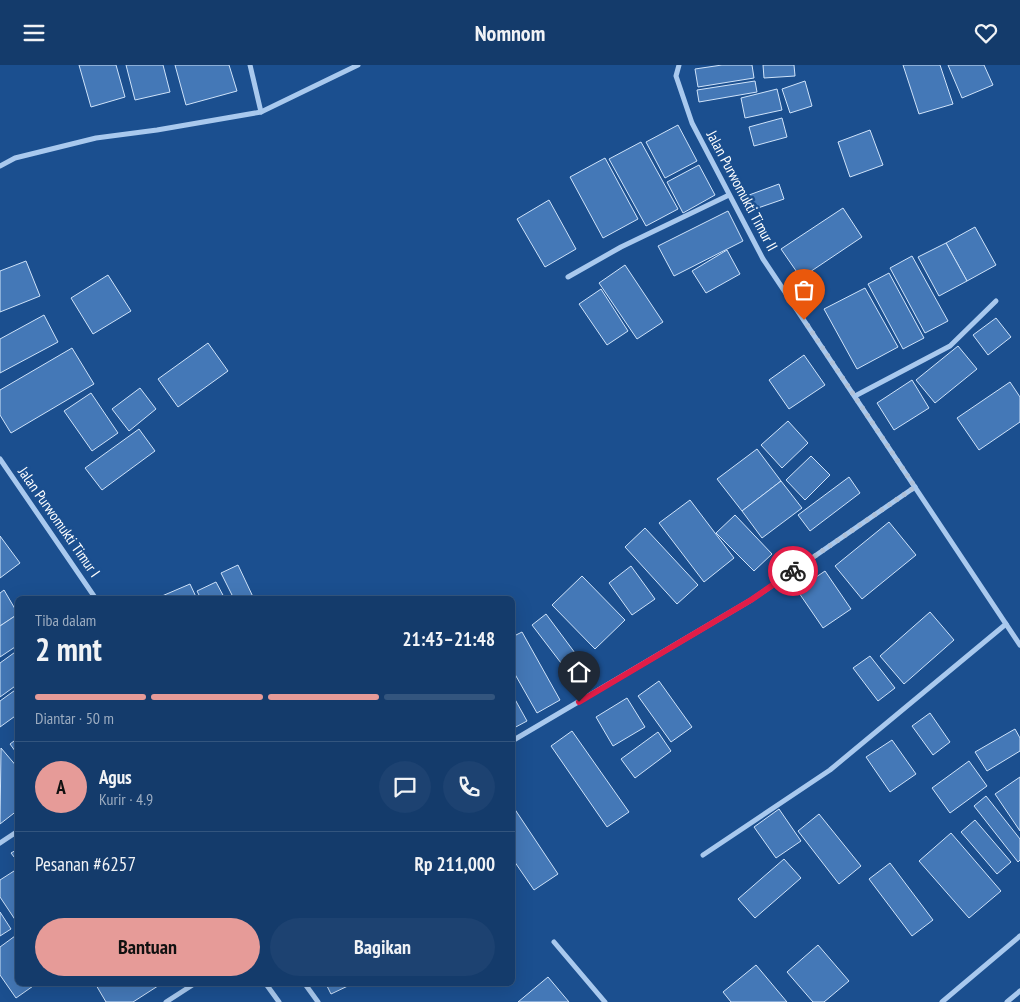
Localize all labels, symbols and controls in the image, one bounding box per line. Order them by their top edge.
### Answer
icon: menu [20,19,48,47]
text: Nomnom [475,19,545,47]
icon: heart [972,19,1000,47]
street label: Jalan Purwomukti Timur II [702,126,782,254]
pin [783,269,825,320]
icon: bag [790,276,818,304]
street label: Jalan Purwomukti Timur I [14,462,105,581]
courier [768,546,818,596]
icon: bike [779,557,807,585]
text: Tiba dalam [35,610,96,630]
text: 21:43–21:48 [402,627,495,651]
text: 2 mnt [35,628,102,670]
pin [558,651,600,702]
icon: home [565,658,593,686]
text: Diantar · 50 m [35,708,114,728]
button: chat [379,761,431,813]
button: phone [443,761,495,813]
text: Agus [99,765,132,789]
text: A [56,775,66,799]
text: Kurir · 4.9 [99,789,153,809]
text: Pesanan #6257 [35,852,136,876]
text: Rp 211,000 [414,852,495,876]
button: Bantuan [35,918,260,976]
button: Bagikan [270,918,495,976]

